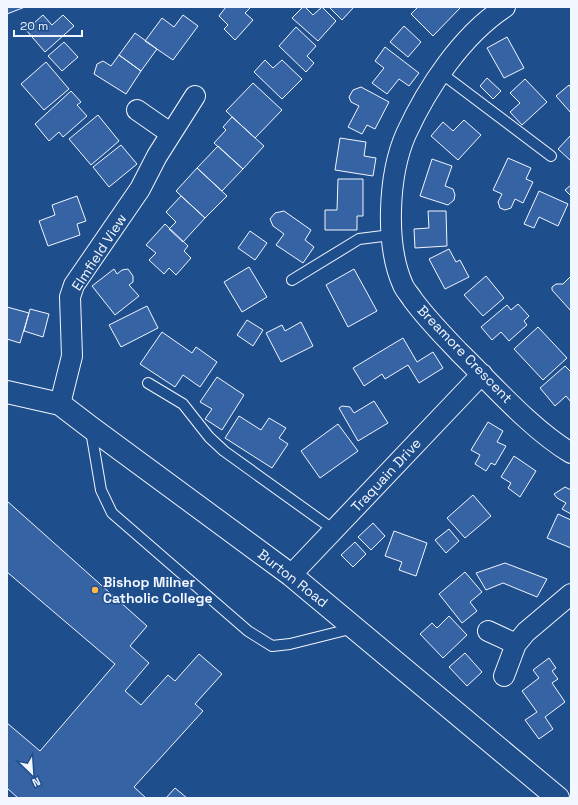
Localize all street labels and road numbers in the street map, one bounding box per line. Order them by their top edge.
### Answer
street label: Elmfield View [67,210,131,294]
street label: Breamore Crescent [414,301,516,407]
street label: Traquain Drive [347,434,425,516]
street label: Burton Road [254,545,332,611]

